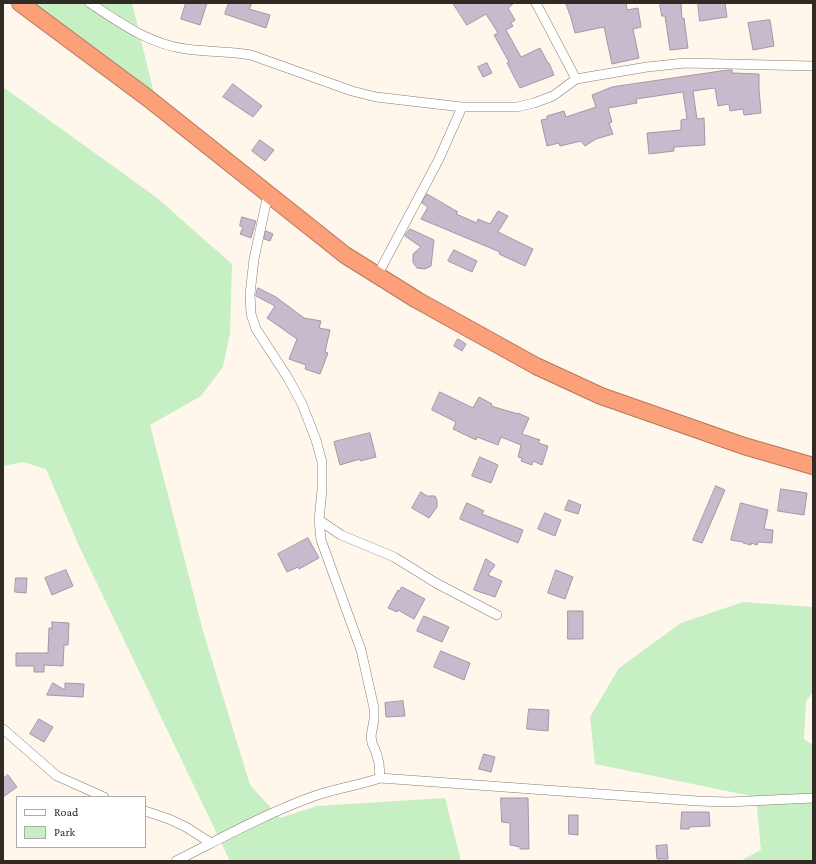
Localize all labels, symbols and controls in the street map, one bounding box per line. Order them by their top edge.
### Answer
legend [16,796,146,848]
text: Road [54,805,78,819]
text: Park [54,825,75,839]

